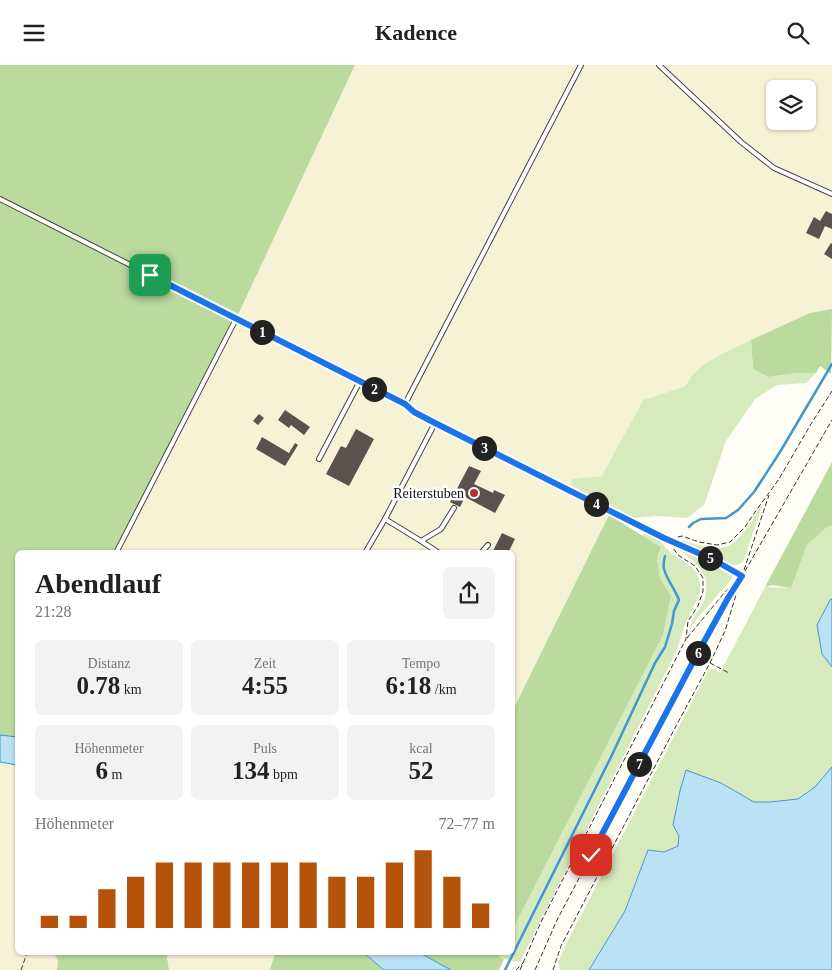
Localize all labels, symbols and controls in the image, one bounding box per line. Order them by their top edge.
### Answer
icon: menu [20,19,48,47]
icon: search [784,19,812,47]
text: Kadence [375,20,457,45]
map controls [766,80,816,130]
button: layers [766,80,816,130]
pin [129,254,171,296]
icon: arrive [136,261,164,289]
pin: 1 [250,319,274,345]
text: 1 [259,325,266,340]
pin: 2 [362,377,386,401]
text: 2 [371,382,378,397]
pin: 3 [472,435,496,461]
text: 3 [481,441,488,456]
place label: Reiterstuben [393,486,464,501]
marker: Reiterstuben [468,487,480,499]
pin: 4 [584,491,608,517]
text: 4 [593,497,600,512]
pin: 5 [698,545,722,571]
text: 5 [707,551,714,566]
button: share [443,567,495,619]
text: Abendlauf [35,568,161,599]
text: 21:28 [35,603,71,620]
pin: 6 [686,641,710,665]
text: 6 [695,646,702,661]
text: Distanz [88,656,130,671]
text: Zeit [254,656,276,671]
text: Tempo [402,656,440,671]
text: 0.78 [76,672,120,699]
text: 4:55 [242,672,288,699]
text: 6:18 [385,672,431,699]
text: km [120,682,142,697]
text: /km [431,682,457,697]
text: Höhenmeter [74,741,144,756]
text: Puls [253,741,277,756]
text: kcal [409,741,433,756]
pin: 7 [626,751,652,777]
text: 6 [96,757,108,784]
text: 134 [232,757,270,784]
text: 52 [409,757,434,784]
text: 7 [636,757,643,772]
text: m [108,767,122,782]
text: bpm [270,767,298,782]
text: Höhenmeter [35,815,114,832]
text: 72–77 m [439,815,495,832]
pin [570,834,612,876]
icon: check [577,841,605,869]

